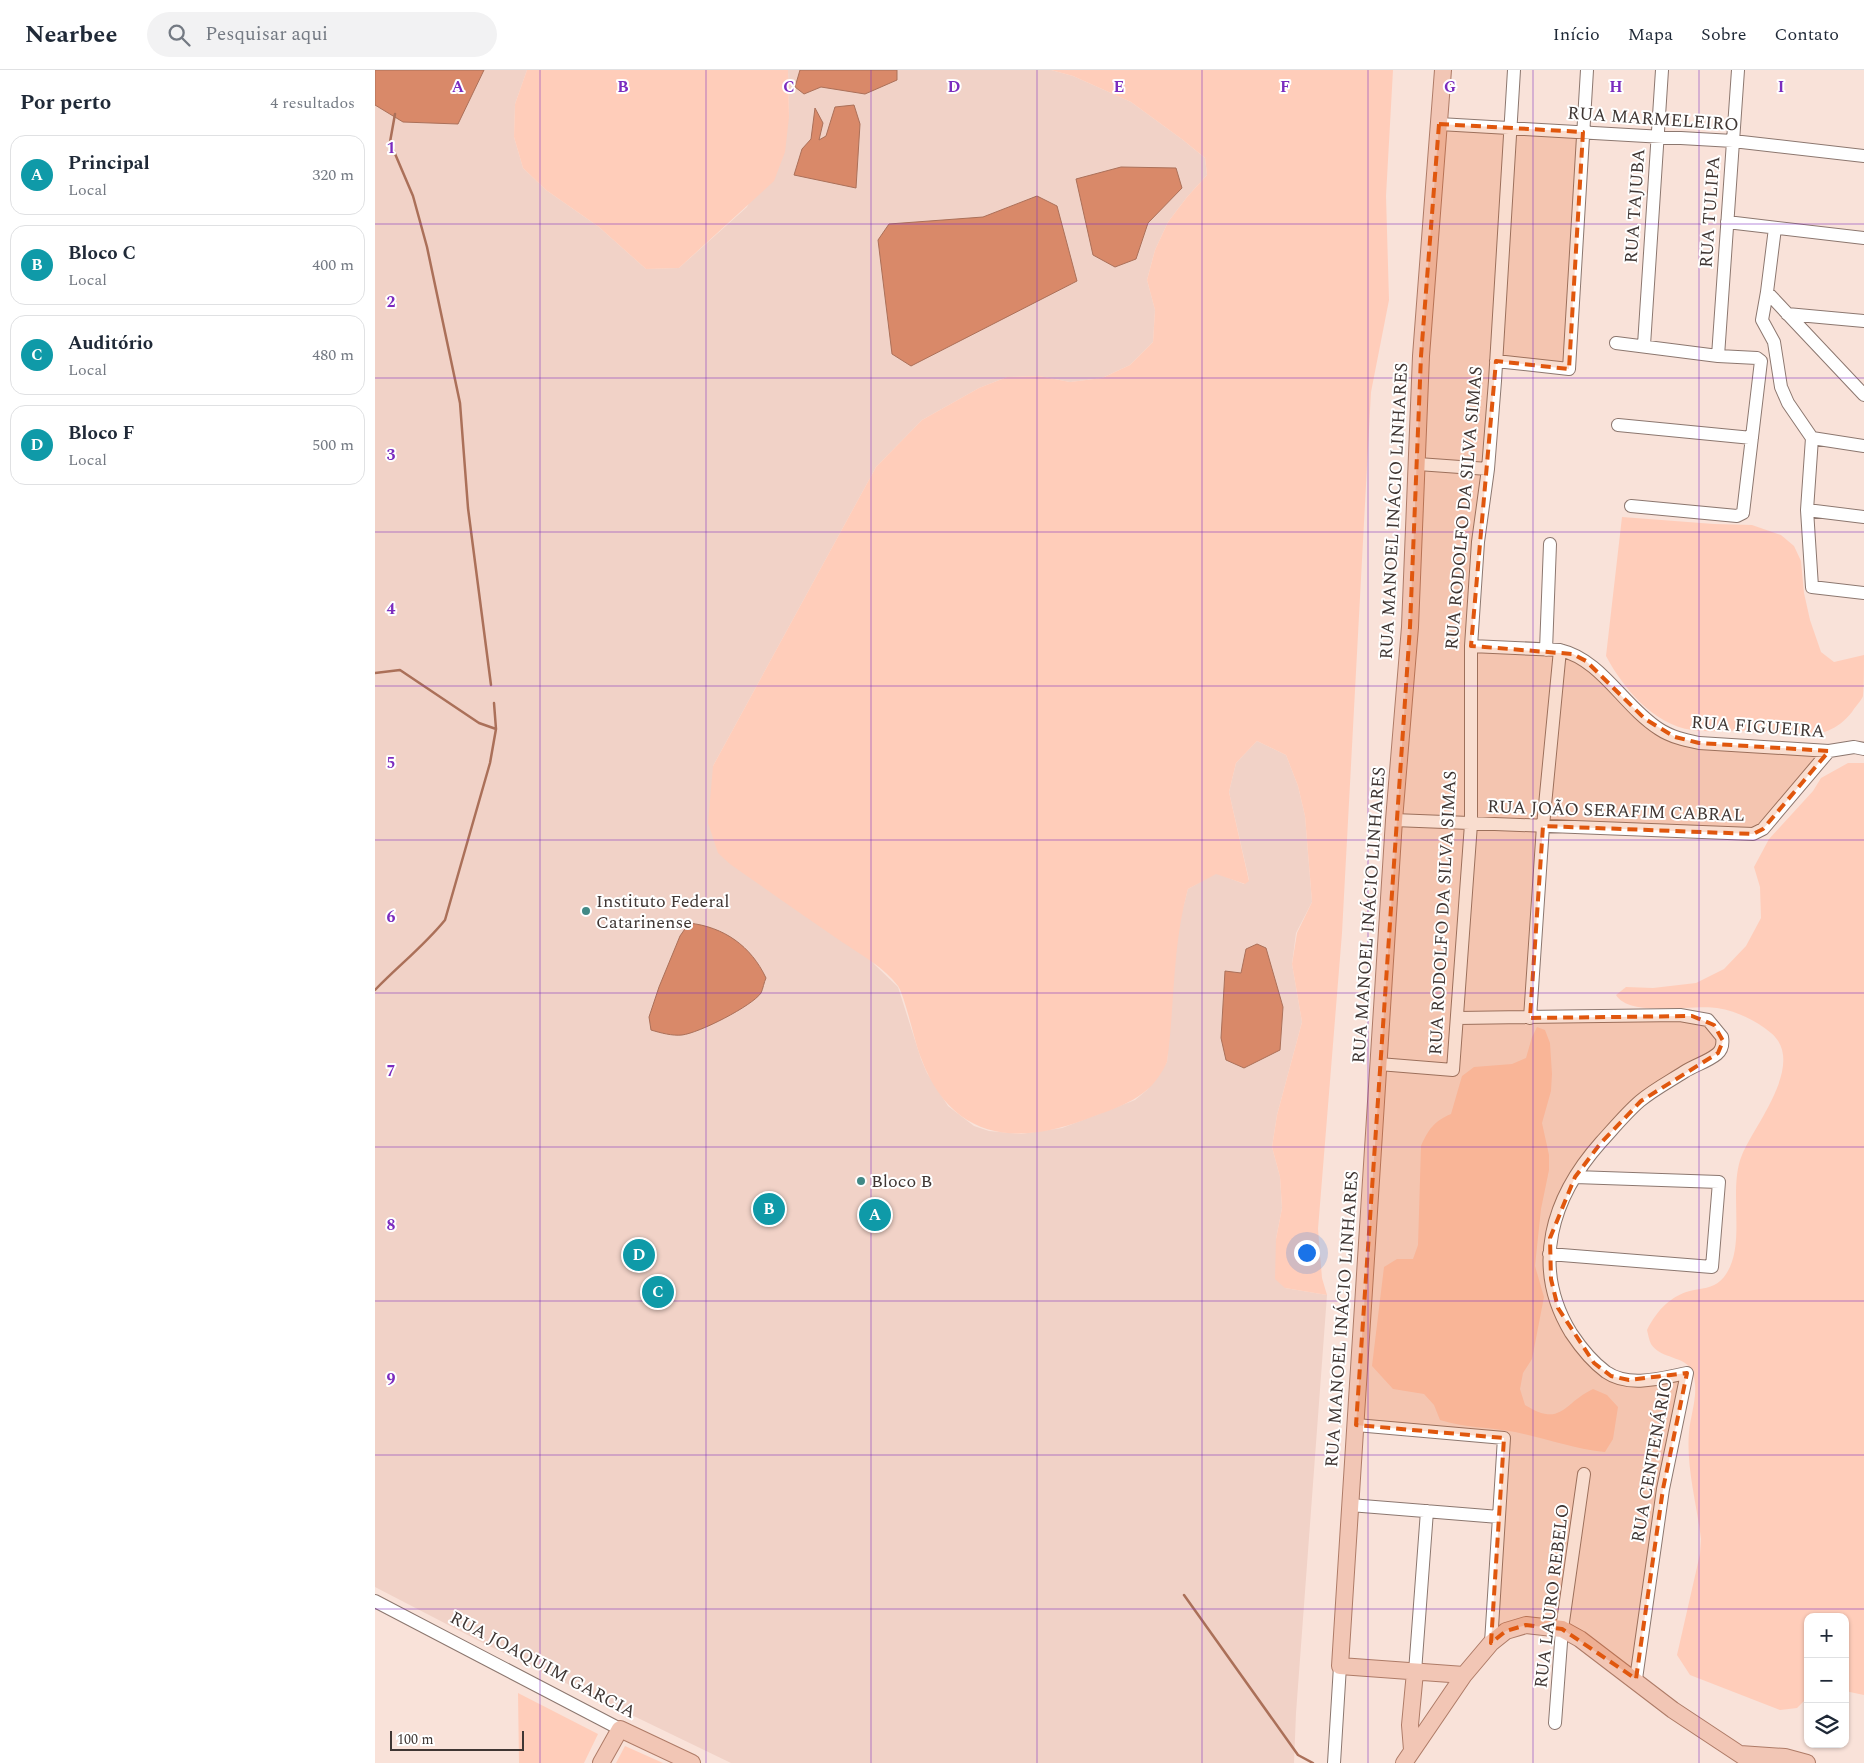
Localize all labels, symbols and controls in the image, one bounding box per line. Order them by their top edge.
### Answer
search box [147,12,497,57]
text: Nearbee [25,17,117,53]
text: Pesquisar aqui [205,20,328,49]
icon: search [165,21,193,49]
text: Início [1553,21,1600,48]
text: Mapa [1628,21,1673,48]
text: Sobre [1701,21,1746,48]
text: Contato [1774,21,1839,48]
text: A [452,75,465,99]
text: B [617,75,629,99]
text: C [783,75,795,99]
text: D [948,75,961,99]
text: E [1114,75,1124,99]
text: F [1280,75,1290,99]
text: G [1444,75,1456,99]
text: H [1609,75,1623,99]
text: I [1778,75,1784,99]
text: Por perto [20,87,111,119]
text: 4 resultados [270,91,355,115]
street label: RUA MARMELEIRO [1567,100,1739,138]
text: 1 [387,136,395,160]
street label: RUA TAJUBA [1618,148,1652,264]
text: Principal [68,149,150,178]
street label: RUA TULIPA [1693,155,1727,269]
text: A [31,163,43,187]
text: 320 m [312,163,354,187]
text: Local [68,178,107,202]
text: Bloco C [68,239,136,268]
text: B [31,253,43,277]
text: 400 m [312,253,354,277]
text: Local [68,268,107,292]
text: 2 [387,290,396,314]
text: Auditório [68,329,153,358]
text: C [31,343,43,367]
text: 480 m [312,343,354,367]
text: Local [68,358,107,382]
street label: RUA MANOEL INÁCIO LINHARES [1373,362,1415,660]
street label: RUA RODOLFO DA SILVA SIMAS [1438,365,1490,651]
text: Bloco F [68,419,134,448]
text: D [31,433,43,457]
text: 500 m [312,433,354,457]
text: 3 [387,443,396,467]
text: Local [68,448,107,472]
text: 4 [387,597,396,621]
street label: RUA FIGUEIRA [1690,709,1826,745]
text: 5 [387,751,395,775]
street label: RUA MANOEL INÁCIO LINHARES [1345,766,1393,1064]
street label: RUA RODOLFO DA SILVA SIMAS [1422,770,1464,1056]
street label: RUA JOÃO SERAFIM CABRAL [1487,793,1745,829]
place label: Instituto Federal Catarinense [596,888,730,936]
text: 6 [387,905,396,929]
marker: Instituto Federal Catarinense [580,905,592,917]
text: 7 [387,1059,396,1083]
place label: Bloco B [871,1168,932,1195]
street label: RUA MANOEL INÁCIO LINHARES [1318,1170,1366,1468]
marker: Bloco B [855,1175,867,1187]
pin: B [753,1190,785,1228]
pin: A [859,1196,891,1234]
text: 8 [387,1213,396,1237]
pin: D [623,1236,655,1274]
your location [1294,1240,1320,1266]
pin: C [642,1273,674,1311]
text: 9 [387,1367,396,1391]
street label: RUA CENTENÁRIO [1624,1375,1680,1545]
street label: RUA LAURO REBELO [1527,1502,1577,1690]
street label: RUA JOAQUIM GARCIA [445,1604,641,1726]
map controls [1804,1613,1849,1748]
button: + [1804,1613,1849,1658]
button: − [1804,1658,1849,1703]
button: layers [1804,1703,1849,1748]
scale bar [390,1728,524,1751]
text: 100 m [397,1729,434,1750]

